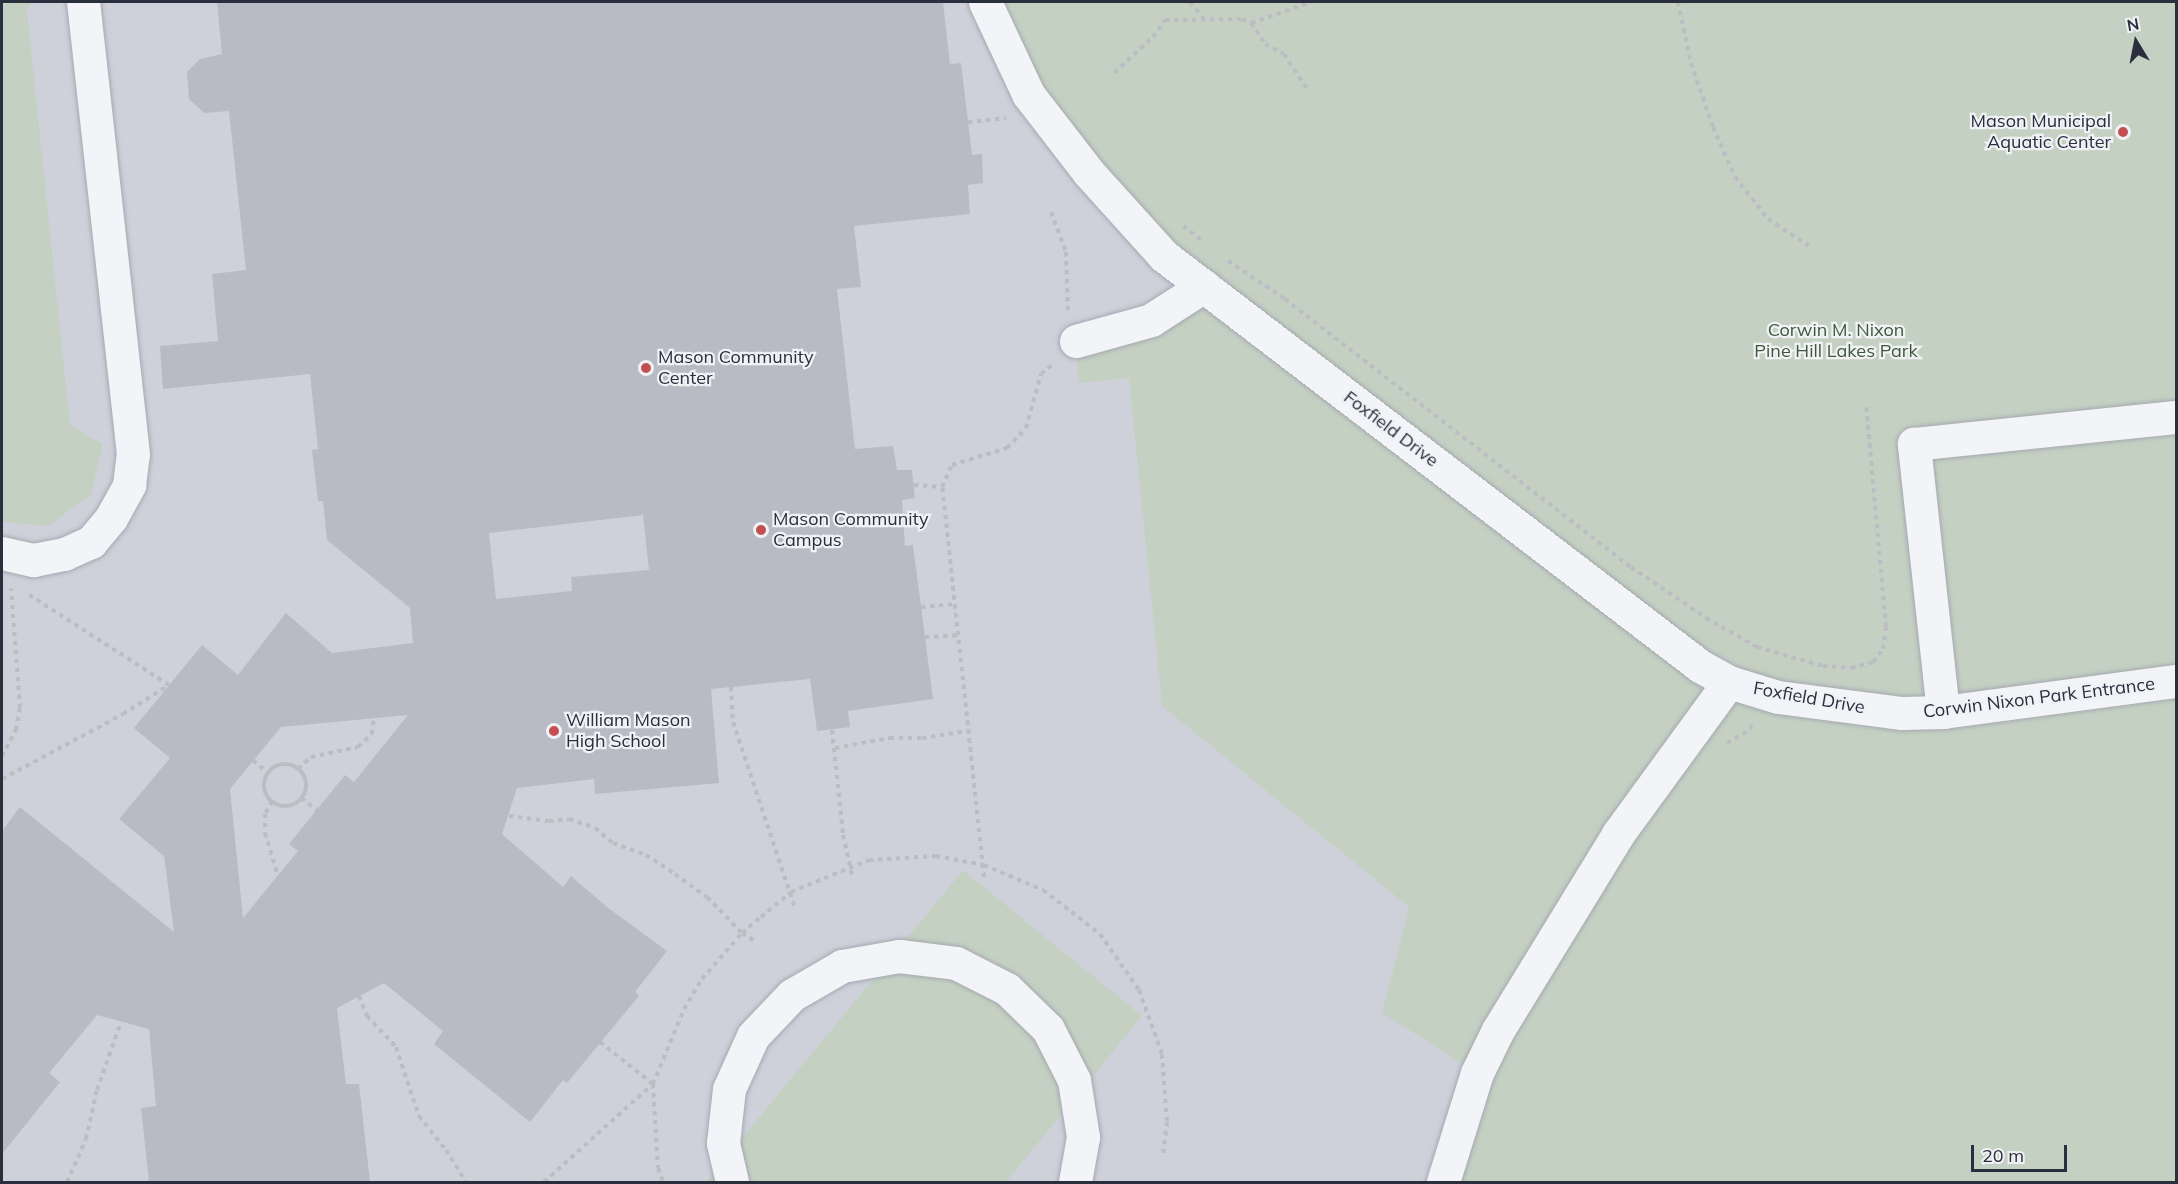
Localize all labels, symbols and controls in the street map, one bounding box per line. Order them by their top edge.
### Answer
north arrow [2106,12,2166,72]
text: N [2125,13,2141,35]
place label: Mason Municipal Aquatic Center [1971,111,2111,154]
marker: Mason Municipal Aquatic Center [2116,125,2130,139]
park label: Corwin M. Nixon Pine Hill Lakes Park [1754,320,1918,362]
place label: Mason Community Center [658,347,813,389]
marker: Mason Community Center [639,361,653,375]
street label: Foxfield Drive [1339,386,1443,472]
place label: Mason Community Campus [773,509,928,552]
marker: Mason Community Campus [754,523,768,537]
street label: Corwin Nixon Park Entrance [1922,673,2156,723]
street label: Foxfield Drive [1752,678,1866,718]
place label: William Mason High School [566,710,690,752]
marker: William Mason High School [547,724,561,738]
scale bar [1974,1133,2070,1171]
text: 20 m [1982,1144,2024,1167]

